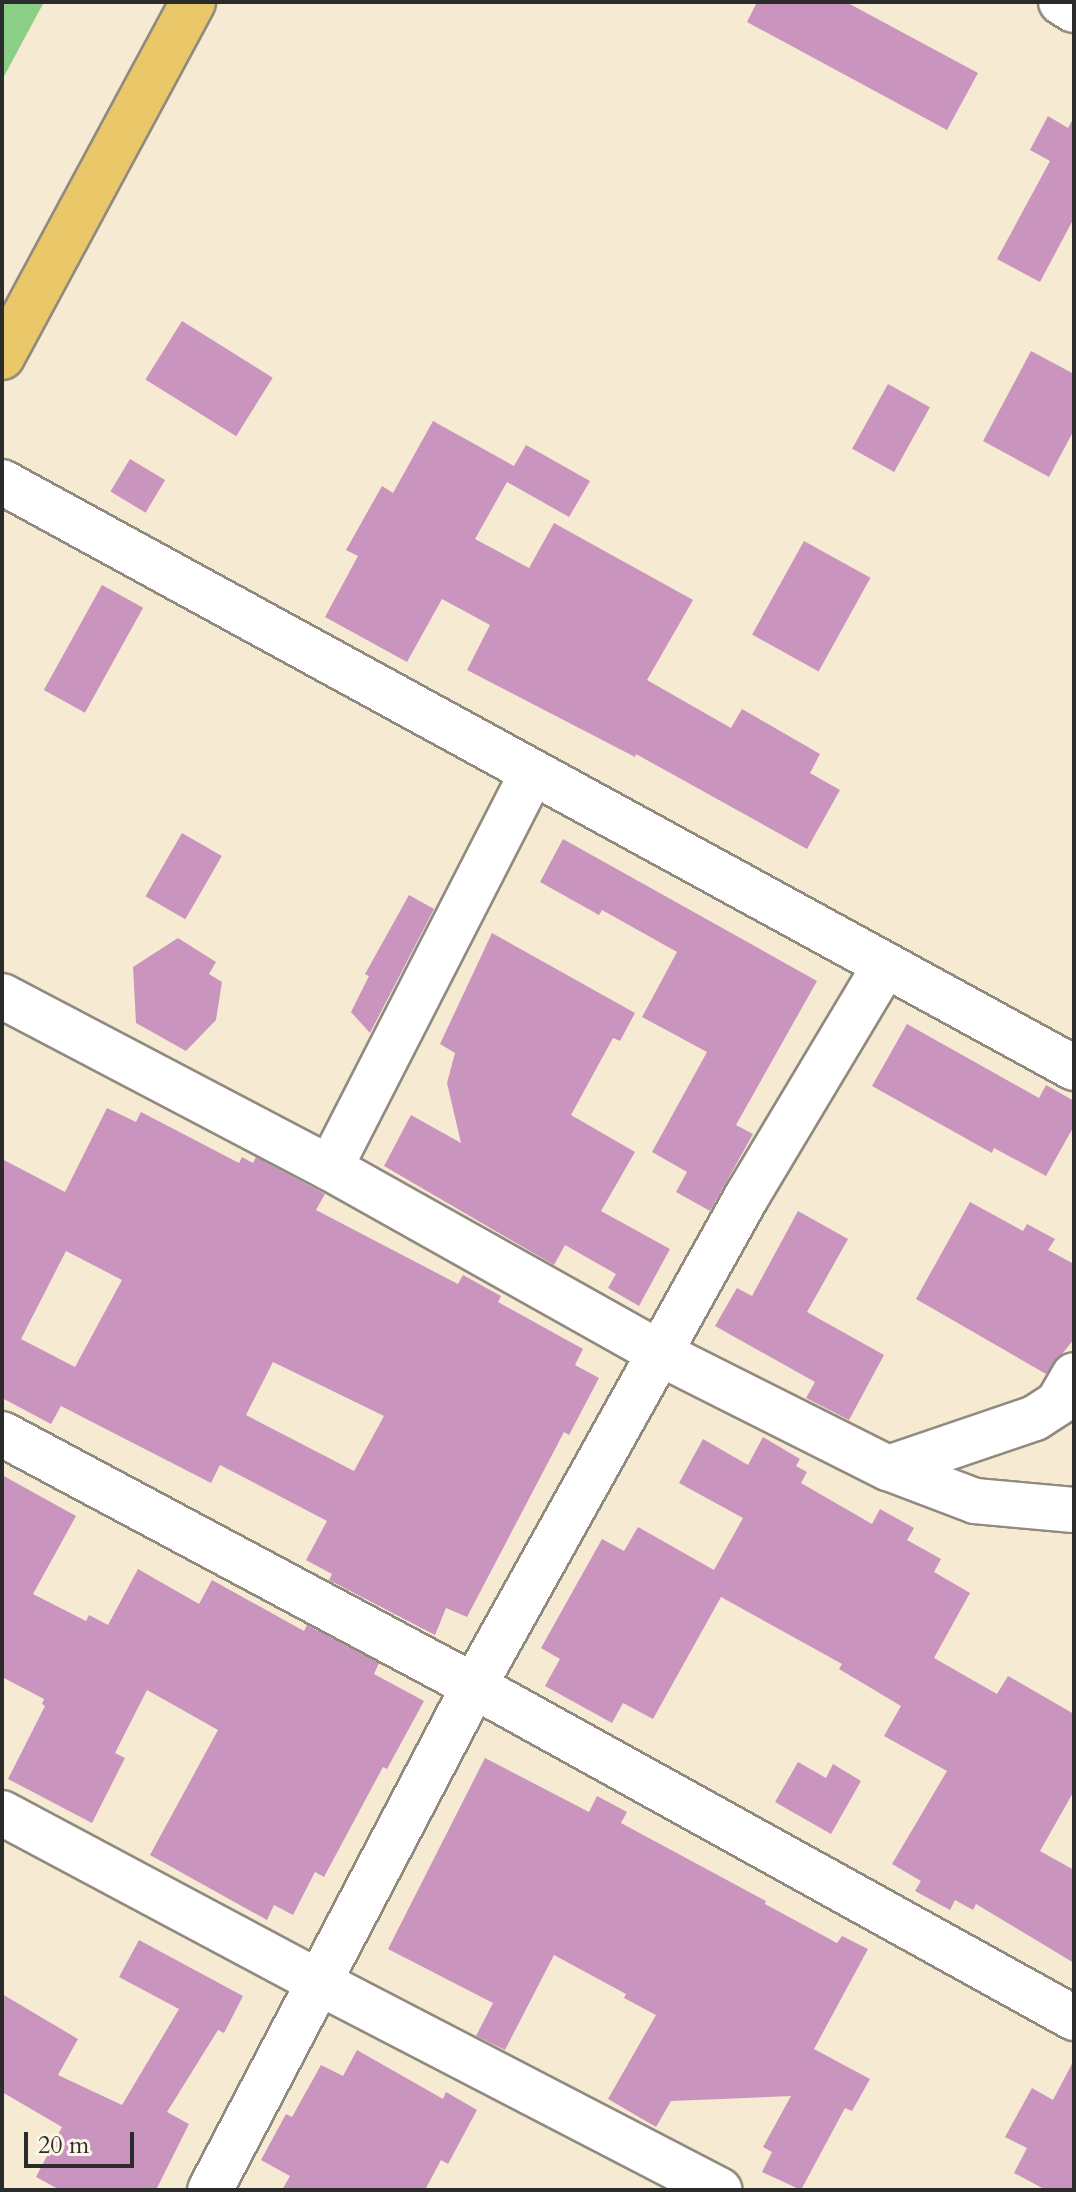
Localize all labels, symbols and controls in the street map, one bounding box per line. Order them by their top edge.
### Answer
scale bar [28,2116,138,2166]
text: 20 m [38,2129,89,2162]

